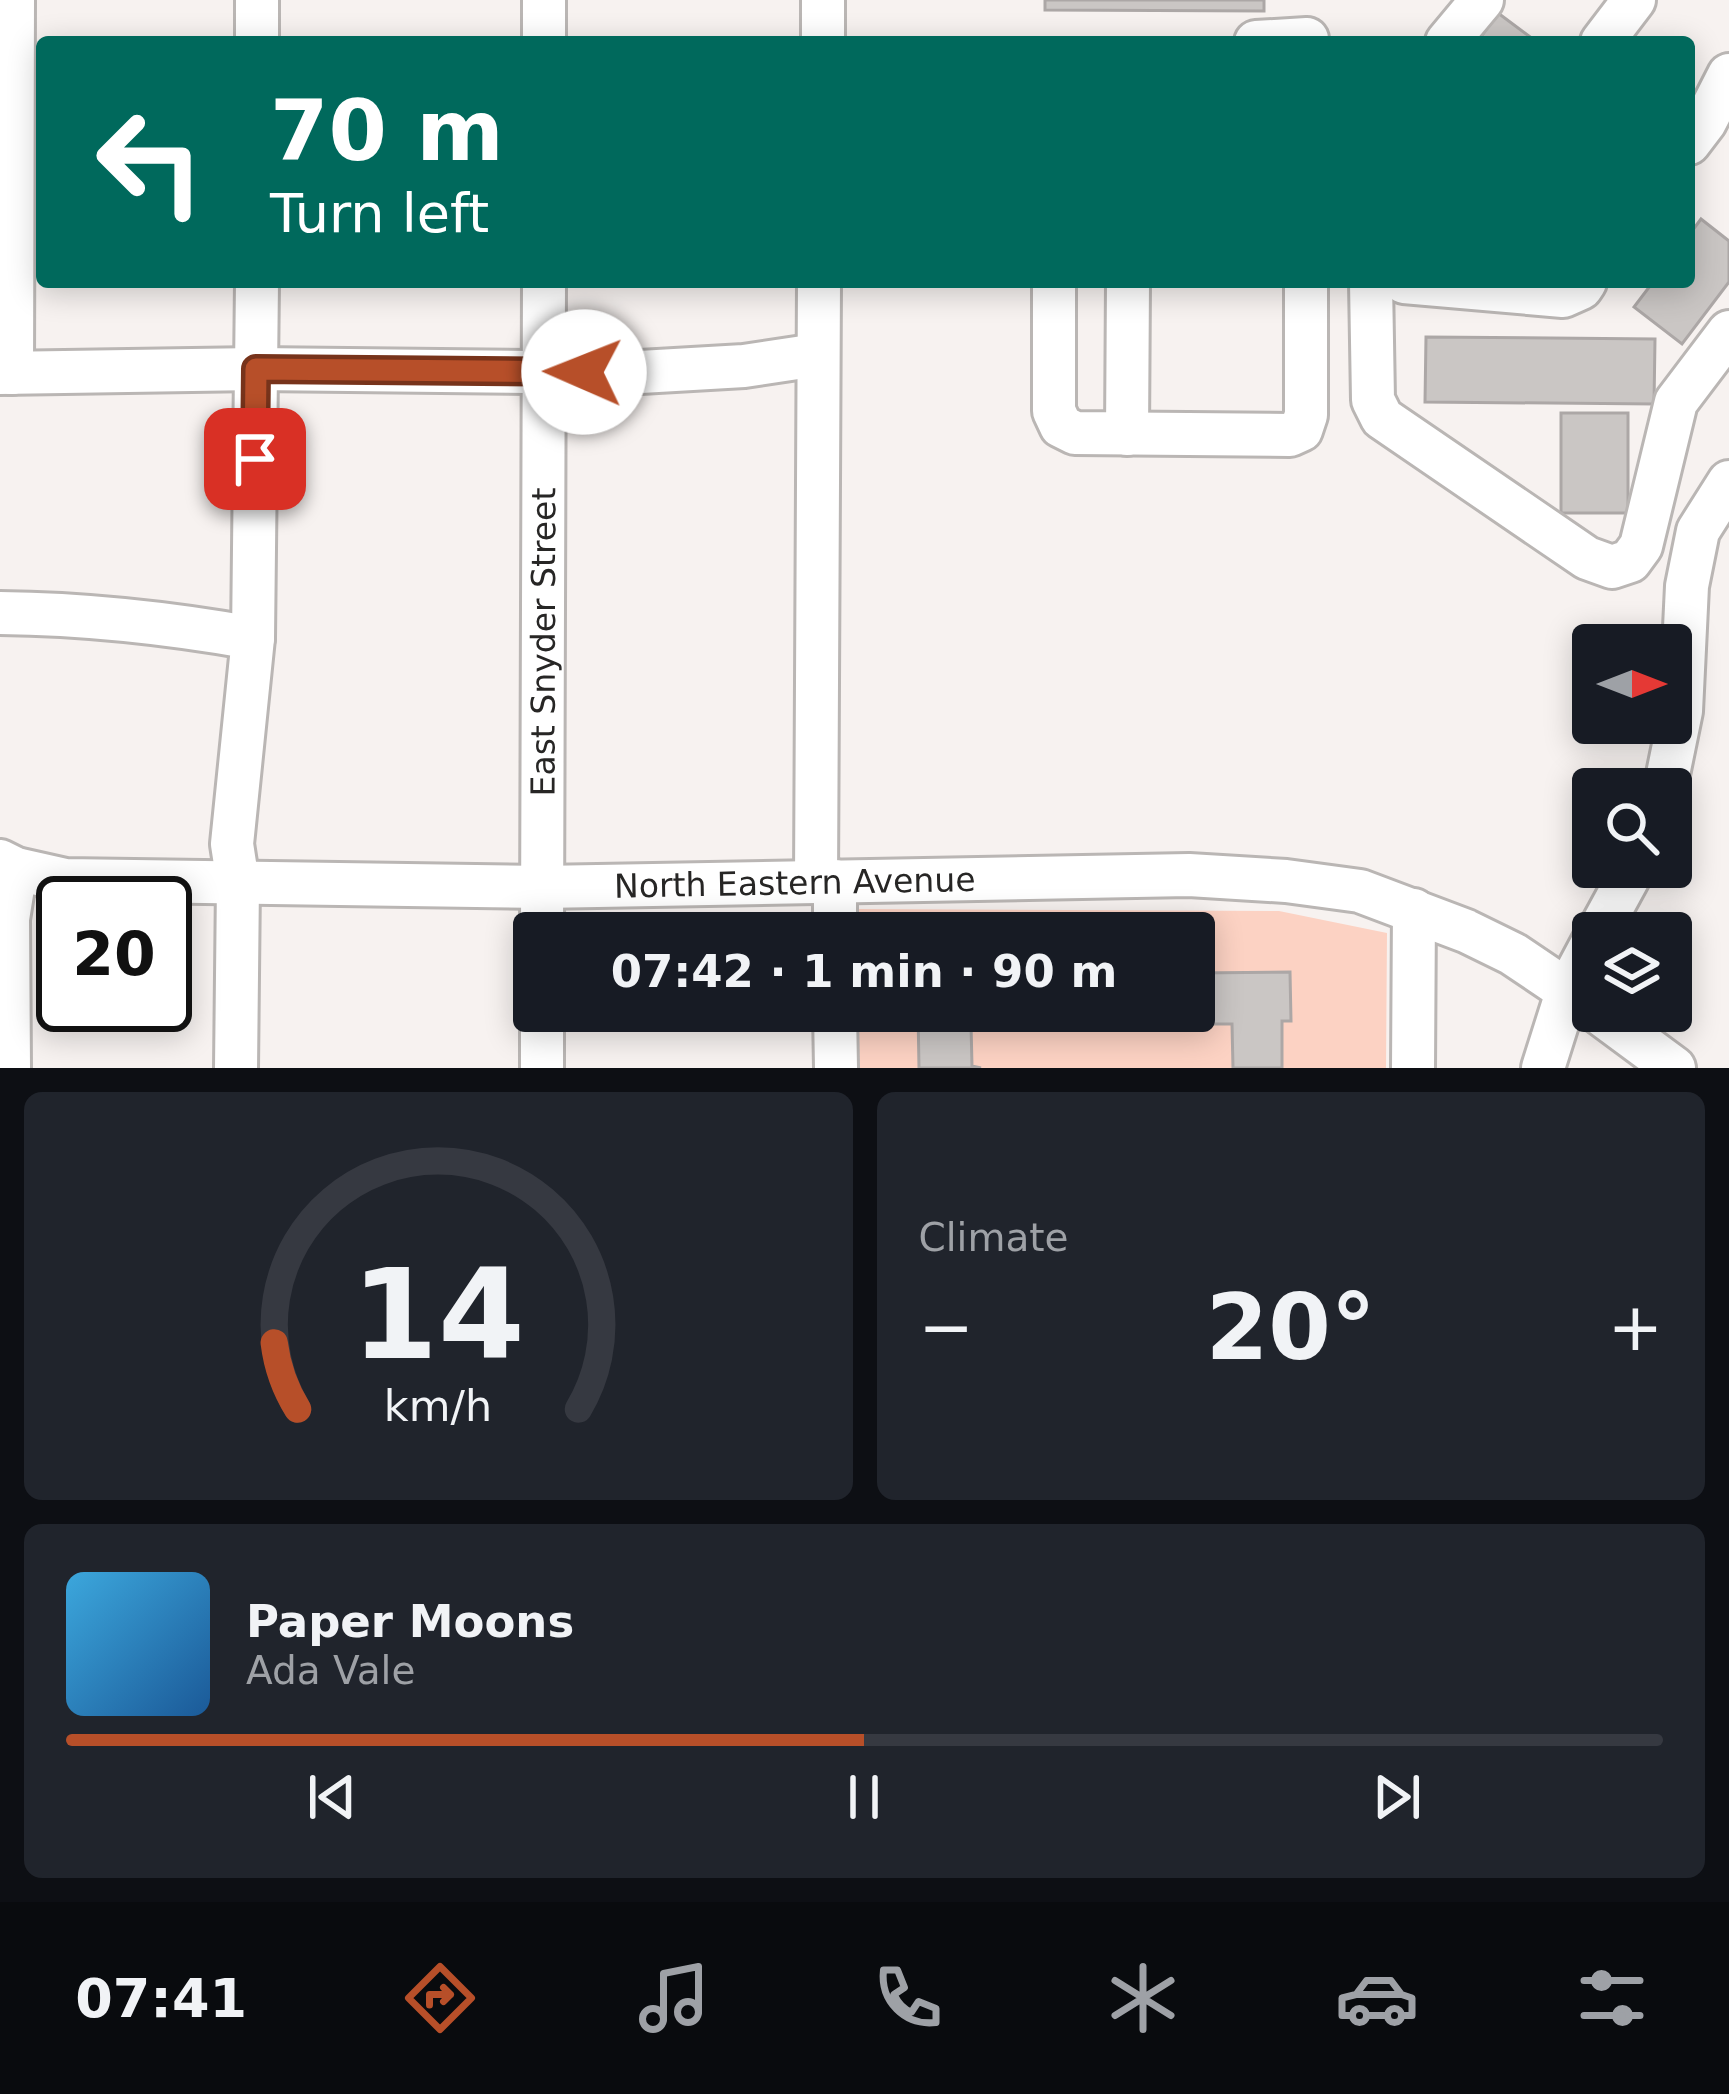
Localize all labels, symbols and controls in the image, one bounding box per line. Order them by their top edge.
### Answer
text: 70 m [270,82,504,180]
icon: left [72,84,228,240]
text: Turn left [270,182,489,245]
position arrow [521,309,647,435]
pin [204,408,306,510]
icon: arrive [222,426,288,492]
street label: East Snyder Street [523,487,563,796]
north arrow [1572,624,1692,744]
map controls [1572,624,1692,1032]
button: search [1572,768,1692,888]
street label: North Eastern Avenue [614,860,976,906]
speed limit sign: 20 [36,876,192,1032]
button: layers [1572,912,1692,1032]
text: 07:42 · 1 min · 90 m [611,945,1117,998]
text: Climate [919,1215,1069,1260]
text: 14 [351,1242,525,1387]
text: 20° [1206,1275,1376,1380]
text: − [919,1289,974,1366]
text: + [1608,1289,1663,1366]
text: km/h [384,1381,492,1431]
text: Paper Moons [246,1595,574,1648]
text: Ada Vale [246,1648,415,1693]
icon: previous [299,1764,365,1830]
icon: pause [831,1764,897,1830]
icon: next [1364,1764,1430,1830]
icon: directions [398,1956,482,2040]
icon: music [632,1956,716,2040]
icon: phone [866,1956,950,2040]
icon: climate [1101,1956,1185,2040]
icon: car [1335,1956,1419,2040]
icon: filters [1570,1956,1654,2040]
text: 07:41 [75,1967,247,2030]

